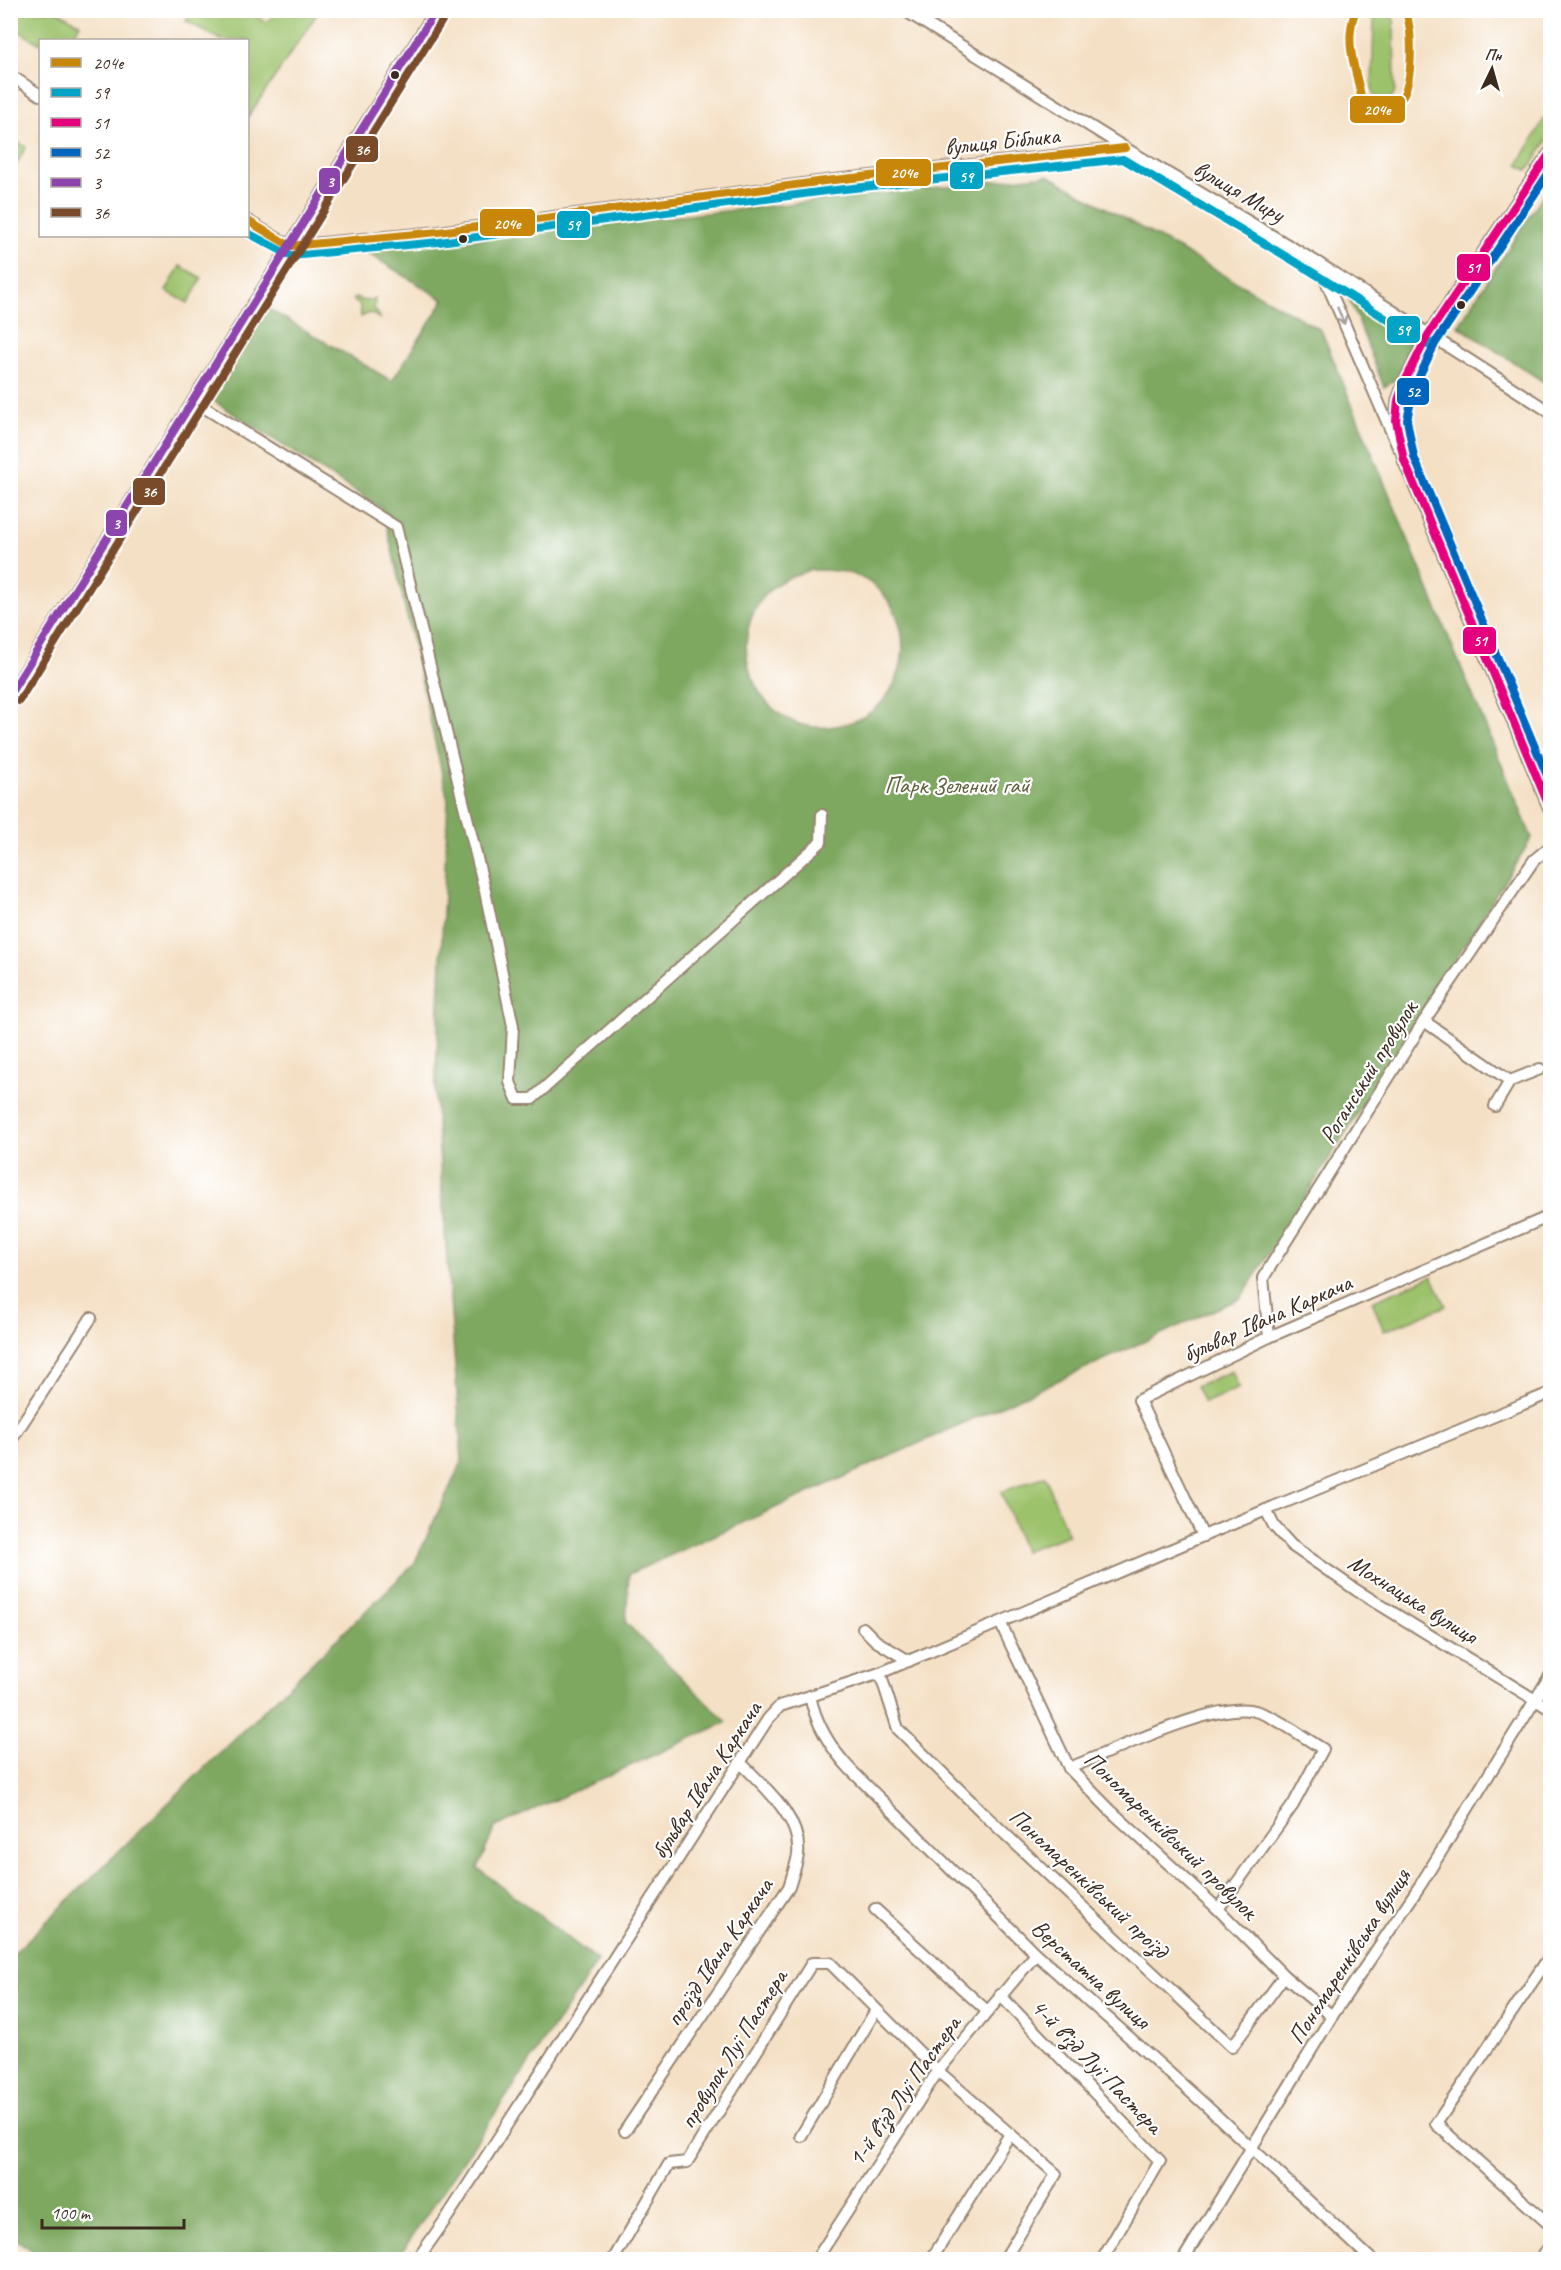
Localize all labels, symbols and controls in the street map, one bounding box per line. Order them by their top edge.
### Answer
legend [39,39,249,237]
north arrow [1462,39,1522,99]
text: Пн [1484,44,1503,66]
text: 204е [93,52,124,74]
unlabelled marker [389,69,401,81]
text: 59 [93,82,111,104]
line badge: 204е [1349,95,1406,124]
text: 204е [1364,100,1392,120]
text: 51 [93,112,110,134]
street label: вулиця Біблика [943,120,1062,162]
line badge: 36 [345,135,379,163]
text: 36 [355,140,371,160]
text: 52 [93,142,111,164]
street label: вулиця Миру [1188,153,1291,230]
line badge: 204е [875,158,932,187]
line badge: 59 [949,161,984,190]
text: 204е [891,163,919,183]
line badge: 3 [318,167,341,195]
text: 59 [959,167,975,187]
text: 3 [93,172,103,194]
text: 3 [326,172,335,192]
text: 36 [93,202,110,224]
line badge: 204е [479,208,536,237]
line badge: 59 [556,210,591,239]
text: 204е [494,214,522,234]
text: 59 [566,215,582,235]
unlabelled marker [457,233,469,245]
line badge: 51 [1456,253,1491,282]
text: 51 [1466,258,1482,278]
unlabelled marker [1455,299,1467,311]
one-way arrow [1336,307,1347,325]
line badge: 59 [1386,315,1421,344]
text: 59 [1396,320,1412,340]
line badge: 52 [1396,377,1430,406]
text: 52 [1406,382,1422,402]
line badge: 36 [132,477,166,506]
text: 36 [142,482,158,502]
line badge: 3 [105,509,128,537]
text: 3 [112,514,121,534]
line badge: 51 [1462,626,1497,655]
text: 51 [1473,631,1489,651]
park label: Парк Зелений гай [884,770,1032,800]
street label: Роганський провулок [1312,993,1425,1149]
street label: бульвар Івана Каркача [1178,1267,1357,1369]
street label: Мохнацька вулиця [1343,1547,1485,1652]
street label: бульвар Івана Каркача [644,1695,769,1864]
street label: Пономаренківський провулок [1078,1744,1266,1927]
street label: Пономаренківський проїзд [1002,1801,1177,1967]
street label: Пономаренківська вулиця [1281,1861,1418,2049]
street label: проїзд Івана Каркача [658,1871,781,2032]
street label: Верстатна вулиця [1025,1913,1158,2036]
street label: провулок Луї Пастера [672,1962,795,2134]
street label: 4-й в’їзд Луї Пастера [1024,1992,1171,2142]
street label: 1-й в’їзд Луї Пастера [841,2008,969,2173]
scale bar [42,2192,184,2230]
text: 100 m [51,2202,92,2224]

